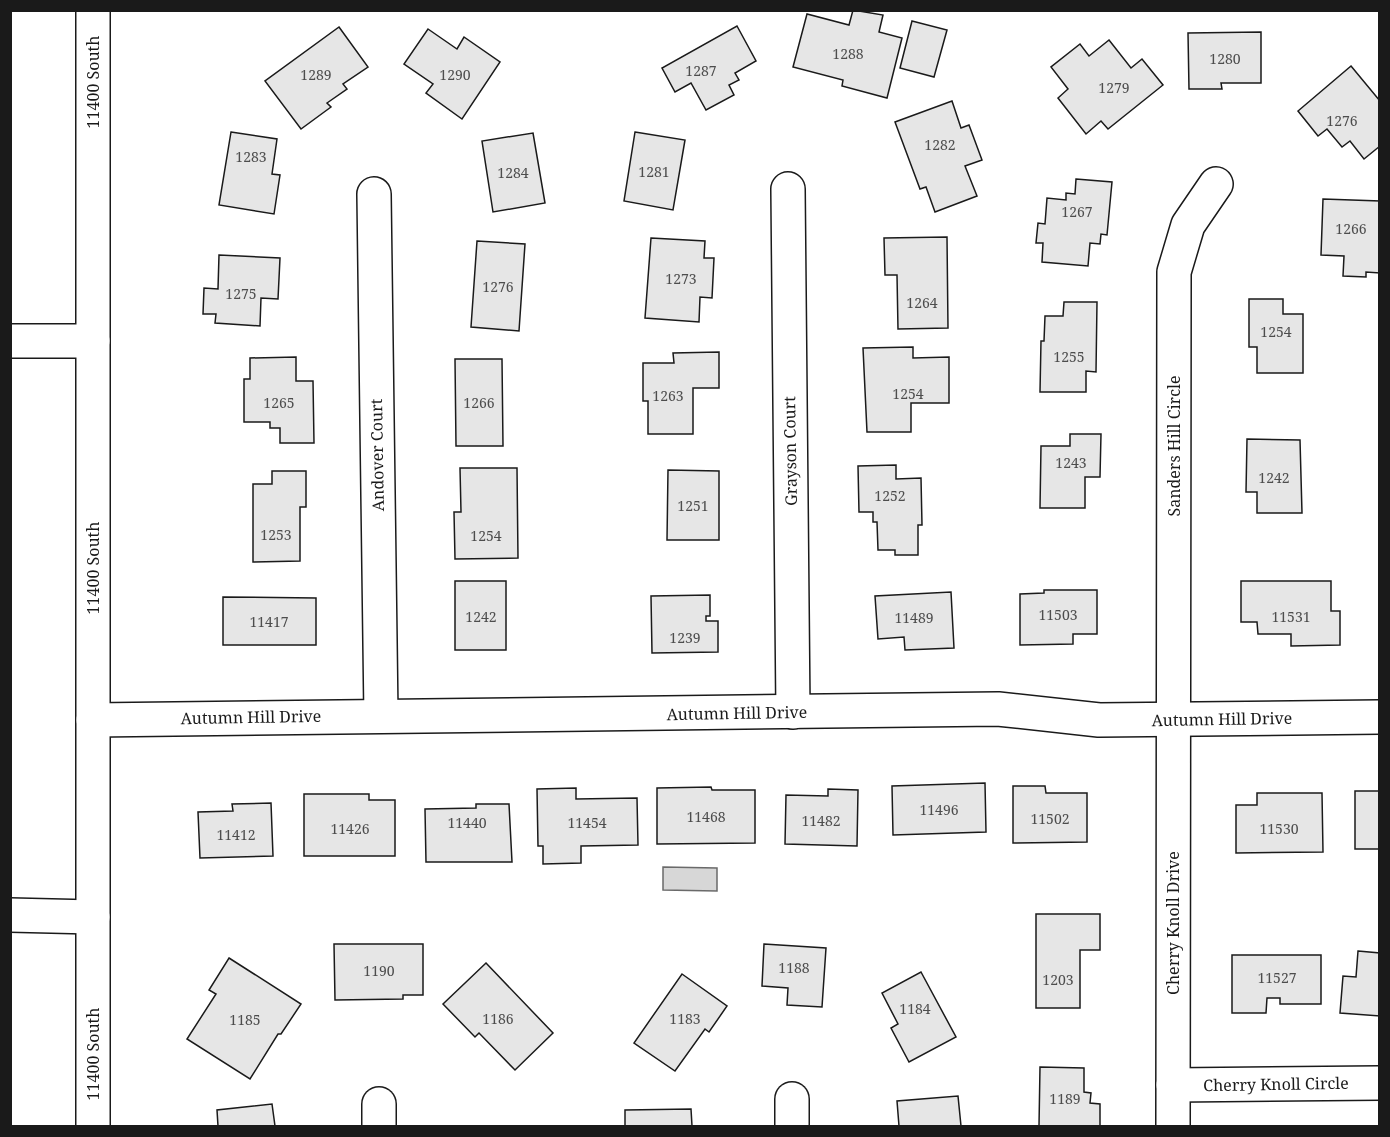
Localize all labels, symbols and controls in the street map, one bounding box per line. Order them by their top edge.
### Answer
street label: 11400 South [82,36,104,128]
house number: 1288 [832,44,864,63]
house number: 1280 [1209,49,1241,68]
house number: 1287 [685,61,717,80]
house number: 1289 [300,65,332,84]
house number: 1290 [439,65,471,84]
house number: 1279 [1098,78,1130,97]
house number: 1276 [1326,111,1358,130]
house number: 1282 [924,135,956,154]
house number: 1283 [235,147,267,166]
house number: 1281 [638,162,670,181]
house number: 1284 [497,163,529,182]
house number: 1267 [1061,202,1093,221]
house number: 1266 [1335,219,1367,238]
house number: 1273 [665,269,697,288]
house number: 1276 [482,277,514,296]
house number: 1275 [225,284,257,303]
house number: 1264 [906,293,938,312]
house number: 1254 [1260,322,1292,341]
house number: 1255 [1053,347,1085,366]
street label: Sanders Hill Circle [1163,375,1185,517]
house number: 1254 [892,384,924,403]
house number: 1263 [652,386,684,405]
house number: 1265 [263,393,295,412]
house number: 1266 [463,393,495,412]
street label: Grayson Court [778,396,802,506]
street label: Andover Court [365,398,389,511]
house number: 1243 [1055,453,1087,472]
house number: 1242 [1258,468,1290,487]
house number: 1252 [874,486,906,505]
house number: 1251 [677,496,709,515]
street label: 11400 South [82,522,104,614]
house number: 1253 [260,525,292,544]
house number: 1254 [470,526,502,545]
house number: 11503 [1038,605,1078,624]
house number: 1242 [465,607,497,626]
house number: 11531 [1271,607,1311,626]
house number: 11489 [894,608,934,627]
house number: 11417 [249,612,289,631]
house number: 1239 [669,628,701,647]
street label: Autumn Hill Drive [667,701,807,725]
street label: Autumn Hill Drive [181,705,321,729]
street label: Autumn Hill Drive [1152,707,1292,731]
house number: 11496 [919,800,959,819]
house number: 11468 [686,807,726,826]
house number: 11502 [1030,809,1070,828]
house number: 11482 [801,811,841,830]
house number: 11440 [447,813,487,832]
house number: 11454 [567,813,607,832]
house number: 11426 [330,819,370,838]
house number: 11530 [1259,819,1299,838]
house number: 11412 [216,825,256,844]
street label: Cherry Knoll Drive [1162,851,1184,995]
house number: 1188 [778,958,810,977]
house number: 1190 [363,961,395,980]
house number: 11527 [1257,968,1297,987]
house number: 1203 [1042,970,1074,989]
house number: 1184 [899,999,931,1018]
street label: 11400 South [82,1008,104,1100]
house number: 1186 [482,1009,514,1028]
house number: 1183 [669,1009,701,1028]
house number: 1185 [229,1010,261,1029]
street label: Cherry Knoll Circle [1203,1072,1349,1096]
house number: 1189 [1049,1089,1081,1108]

